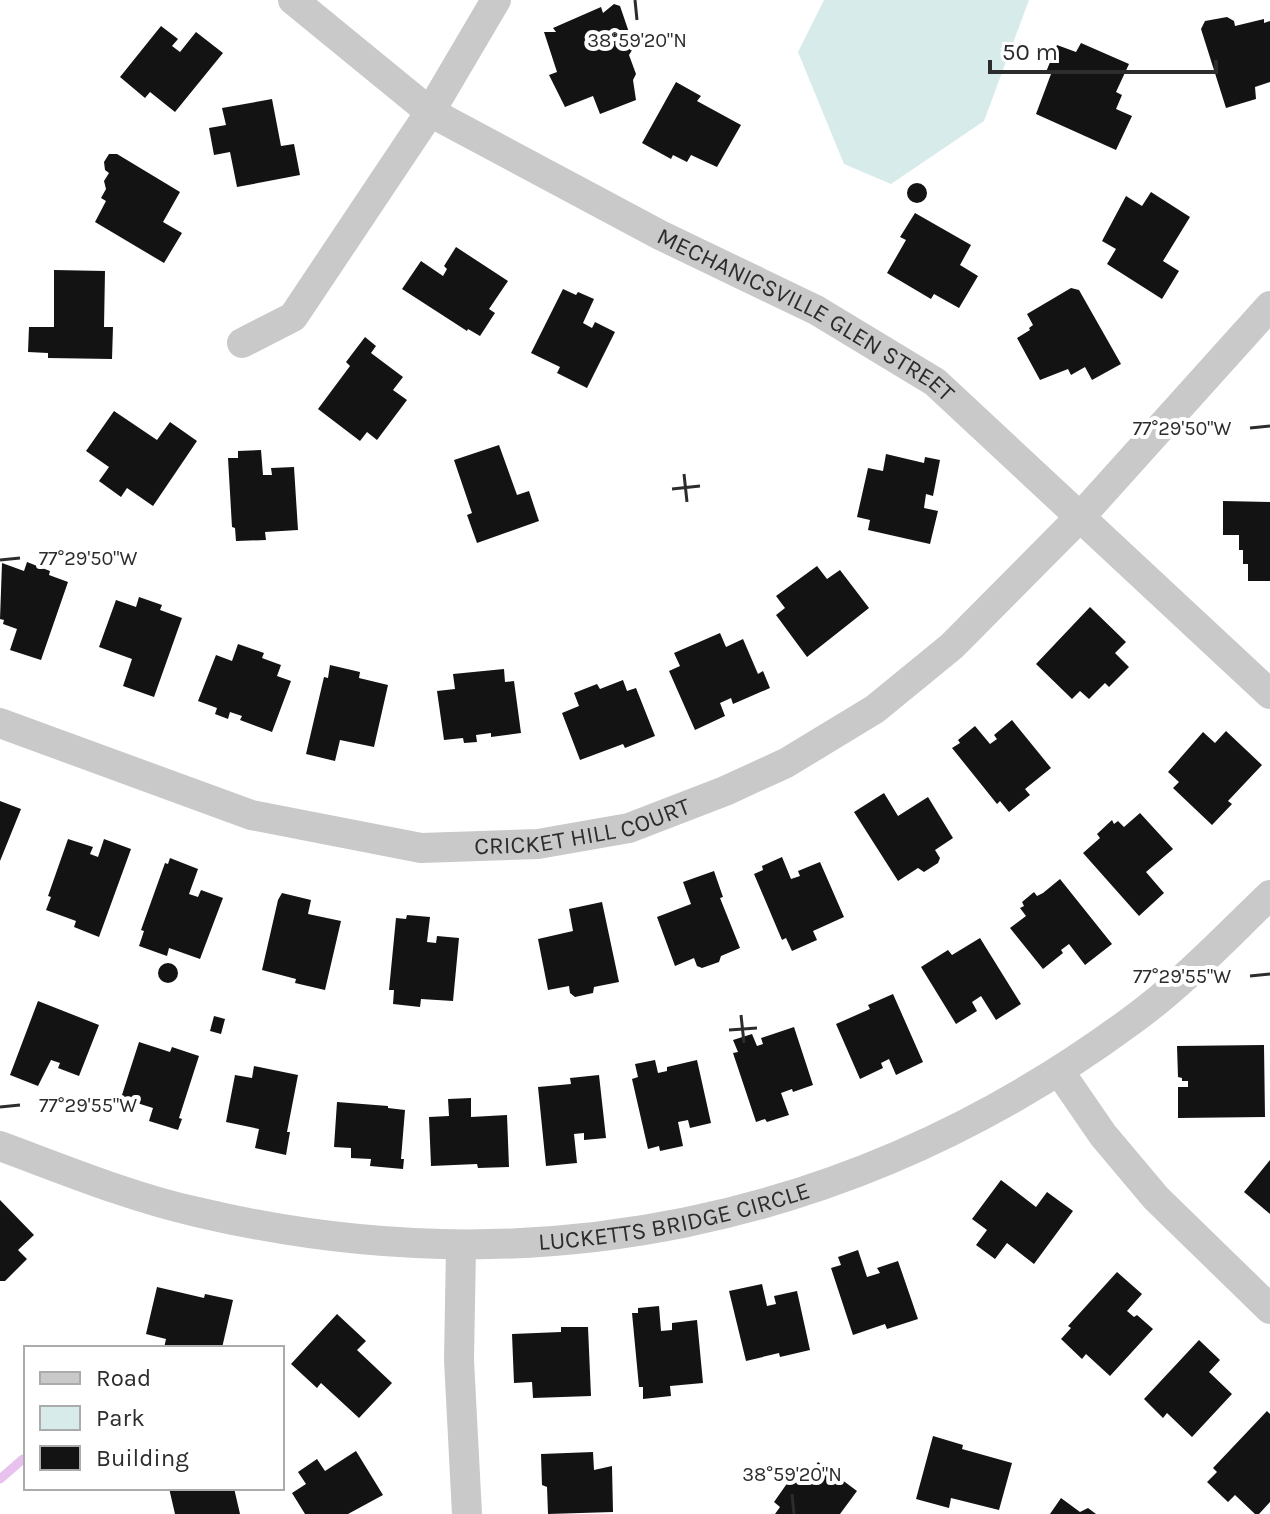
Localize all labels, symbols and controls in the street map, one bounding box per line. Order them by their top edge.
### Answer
scale bar [990,24,1216,74]
text: 38°59'20"N [587,29,687,52]
text: 50 m [1002,38,1058,66]
street label: MECHANICSVILLE GLEN STREET [653,222,960,407]
text: 77°29'50"W [1133,417,1231,440]
text: 77°29'50"W [39,547,137,570]
street label: CRICKET HILL COURT [474,792,694,860]
text: 77°29'55"W [1133,965,1231,988]
text: 77°29'55"W [39,1094,137,1117]
street label: LUCKETTS BRIDGE CIRCLE [537,1176,813,1256]
legend [24,1346,284,1490]
text: Road [96,1364,151,1392]
text: Park [96,1404,145,1432]
text: Building [96,1444,189,1472]
text: 38°59'20"N [742,1463,842,1486]

